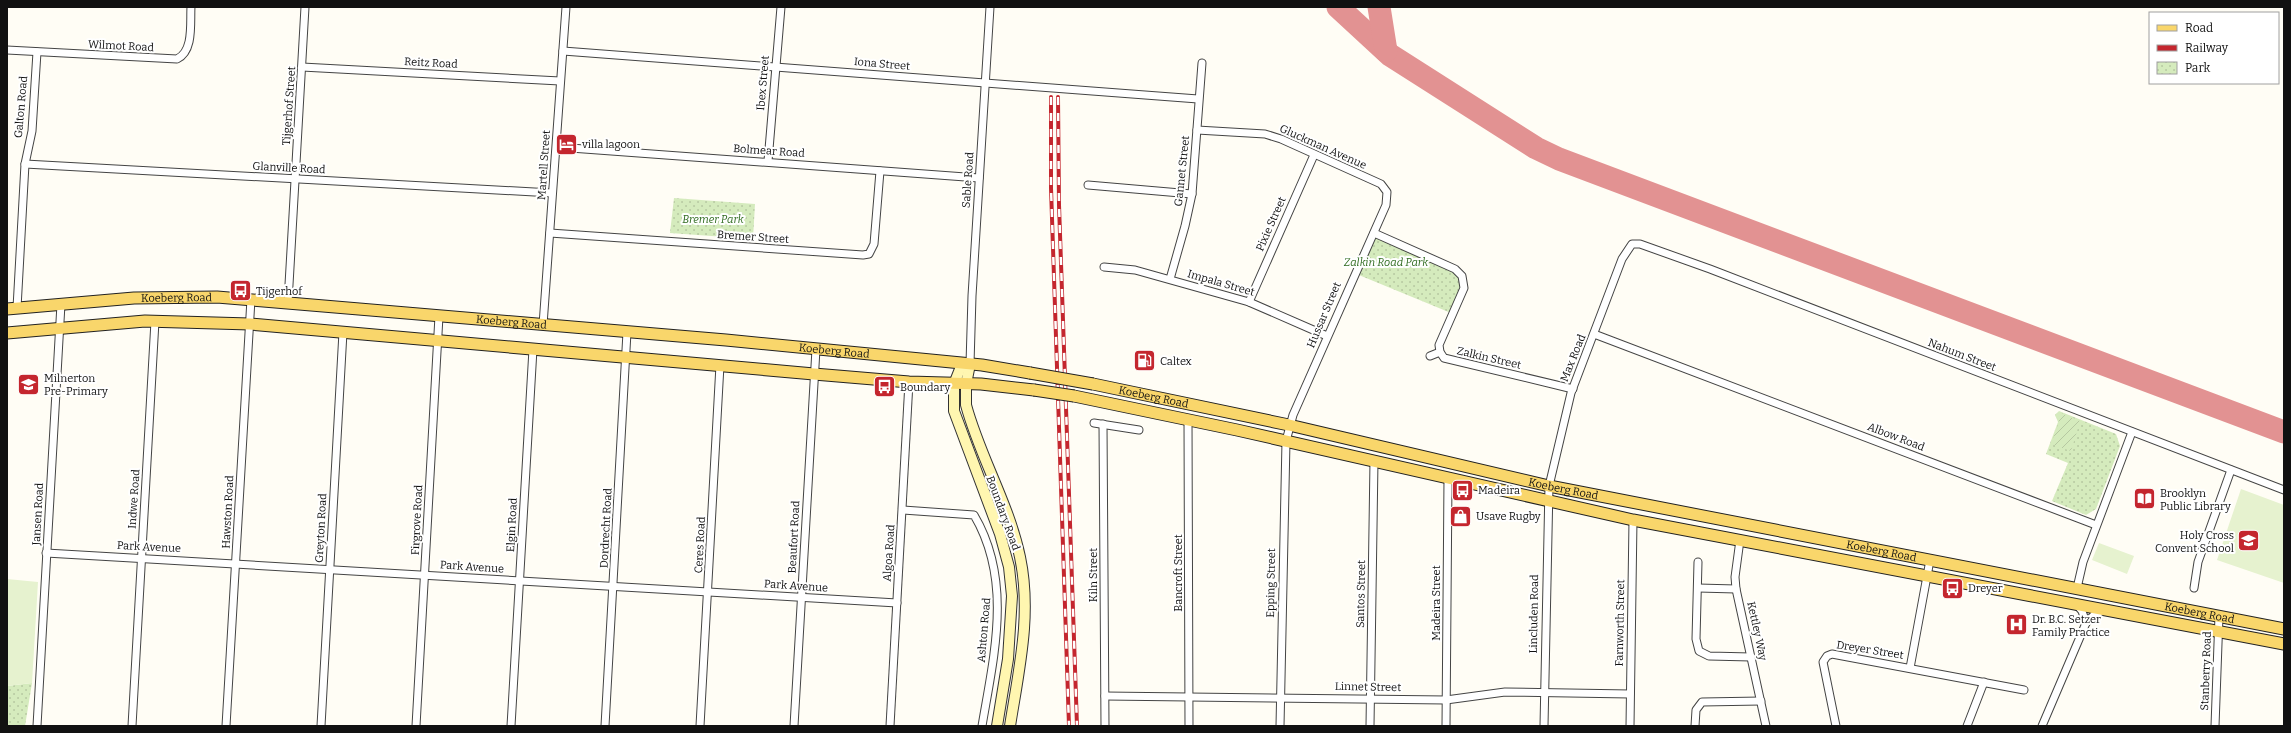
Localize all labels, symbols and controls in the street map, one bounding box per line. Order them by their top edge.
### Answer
legend [2149,12,2279,84]
text: Road [2185,21,2213,35]
street label: Wilmot Road [88,38,155,54]
text: Railway [2185,41,2229,55]
street label: Reitz Road [404,55,459,71]
street label: Ibex Street [754,55,772,111]
street label: Iona Street [853,55,911,73]
text: Park [2185,61,2211,75]
street label: Tijgerhof Street [280,66,298,146]
street label: Galton Road [12,75,30,139]
street label: Gluckman Avenue [1278,122,1368,172]
street label: Martell Street [535,130,553,200]
hotel icon: villa lagoon [554,131,580,157]
street label: Gannet Street [1172,135,1192,207]
place label: villa lagoon [581,138,640,151]
street label: Bolmear Road [733,142,806,160]
street label: Sable Road [960,151,976,208]
street label: Glanville Road [252,160,326,176]
street label: Pixie Street [1253,195,1289,253]
park label: Bremer Park [682,213,745,226]
street label: Bremer Street [717,228,789,246]
park label: Zalkin Road Park [1344,256,1429,269]
street label: Impala Street [1186,267,1256,299]
bus stop icon: Tijgerhof [227,278,253,304]
street label: Hussar Street [1304,280,1344,350]
place label: Tijgerhof [256,285,303,298]
street label: Koeberg Road [141,291,213,304]
street label: Koeberg Road [476,312,548,331]
street label: Max Road [1558,332,1589,384]
street label: Nahum Street [1926,336,1998,374]
street label: Koeberg Road [798,341,871,361]
street label: Zalkin Street [1456,344,1522,372]
fuel station icon: Caltex [1131,348,1157,374]
place label: Caltex [1160,355,1192,368]
school or university icon: Milnerton Pre-Primary [16,371,42,397]
place label: Milnerton Pre-Primary [44,372,108,398]
bus stop icon: Boundary [872,374,898,400]
place label: Boundary [900,381,950,394]
street label: Koeberg Road [1118,383,1190,410]
street label: Albow Road [1866,420,1927,454]
street label: Indwe Road [125,468,143,529]
street label: Boundary Road [983,474,1023,552]
street label: Hawston Road [220,475,236,549]
street label: Koeberg Road [1527,475,1600,502]
bus stop icon: Madeira [1449,477,1475,503]
street label: Jansen Road [30,482,46,547]
street label: Firgrove Road [409,484,425,555]
place label: Madeira [1478,484,1520,497]
library icon: Brooklyn Public Library [2131,486,2157,512]
street label: Dordrecht Road [597,487,615,568]
place label: Brooklyn Public Library [2160,487,2231,513]
street label: Greyton Road [313,492,329,563]
street label: Elgin Road [504,497,520,552]
street label: Beaufort Road [786,500,802,574]
shop icon: Usave Rugby [1448,503,1474,529]
place label: Usave Rugby [1476,510,1541,523]
street label: Ceres Road [692,516,708,574]
street label: Algoa Road [881,524,898,582]
school or university icon: Holy Cross Convent School [2236,528,2262,554]
place label: Holy Cross Convent School [2155,529,2234,555]
street label: Bancroft Street [1172,534,1185,612]
street label: Koeberg Road [1845,538,1918,564]
street label: Park Avenue [117,539,181,555]
street label: Kiln Street [1087,548,1100,602]
street label: Epping Street [1264,548,1278,618]
street label: Park Avenue [440,558,504,576]
street label: Santos Street [1354,560,1368,628]
street label: Madeira Street [1430,565,1443,641]
street label: Lincluden Road [1527,574,1541,654]
bus stop icon: Dreyer [1939,575,1965,601]
street label: Park Avenue [764,577,828,595]
street label: Farnworth Street [1613,579,1627,667]
place label: Dreyer [1968,582,2003,595]
street label: Ashton Road [975,597,993,663]
street label: Koeberg Road [2163,599,2236,626]
street label: Kettley Way [1744,600,1770,662]
hospital icon: Dr. B.C. Setzer Family Practice [2003,612,2029,638]
place label: Dr. B.C. Setzer Family Practice [2032,613,2110,639]
street label: Stanberry Road [2198,631,2214,711]
street label: Dreyer Street [1835,638,1905,662]
street label: Linnet Street [1335,680,1401,694]

